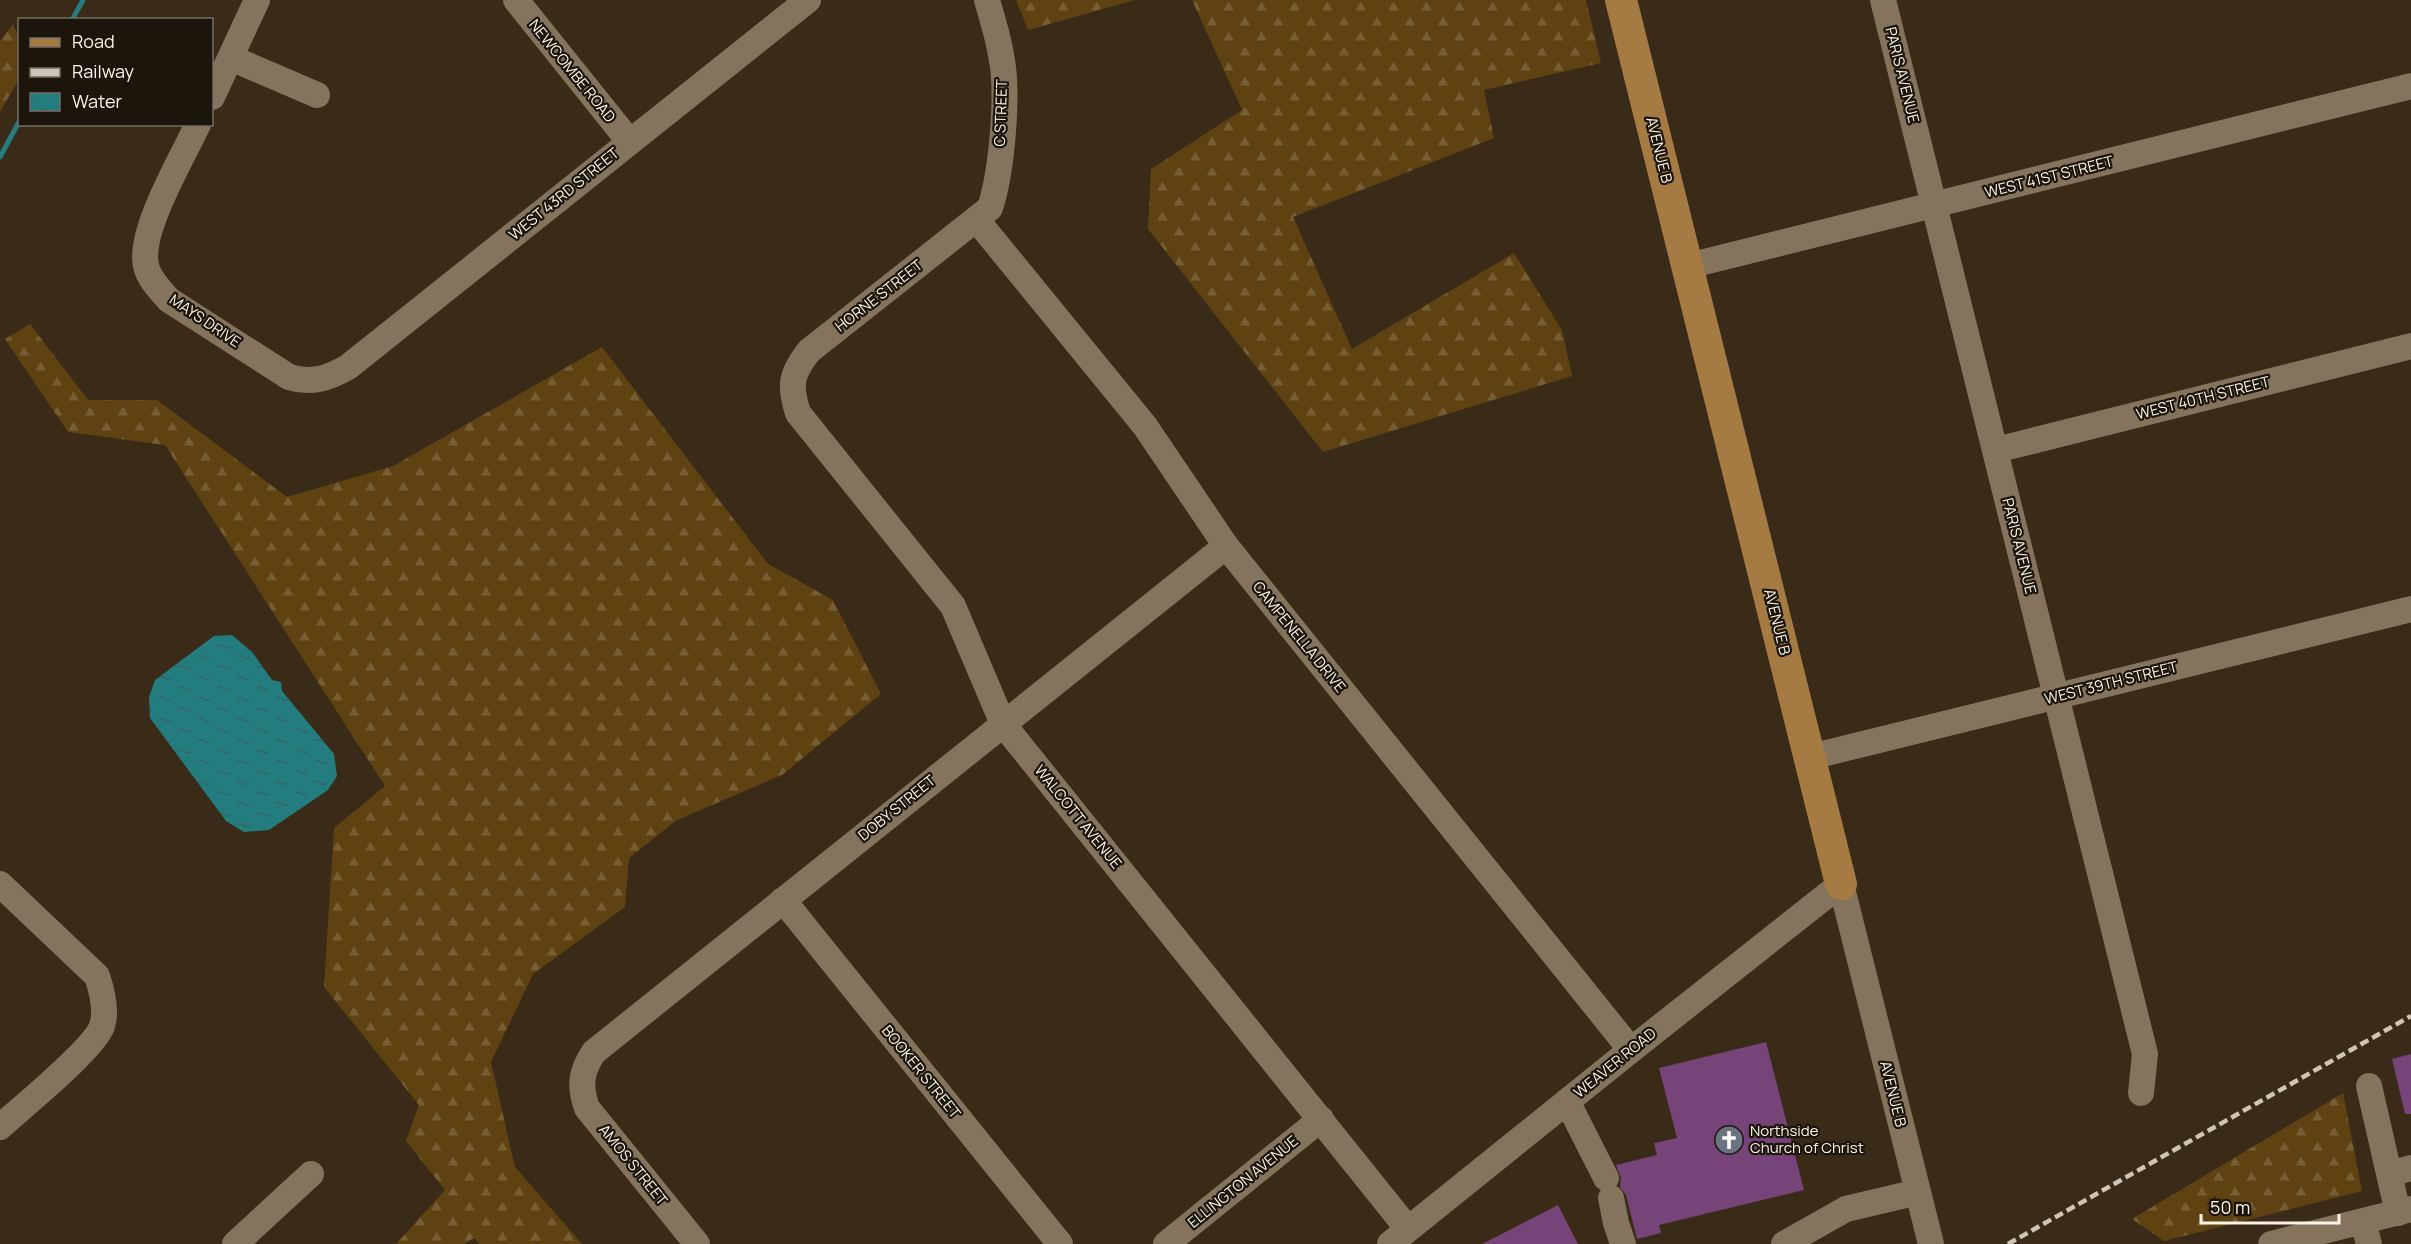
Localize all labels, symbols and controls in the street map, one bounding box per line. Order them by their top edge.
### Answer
street label: NEWCOMBE ROAD [524,15,621,127]
legend [18,18,213,126]
street label: PARIS AVENUE [1880,25,1925,125]
text: Road [72,29,115,53]
text: Railway [72,59,134,83]
street label: C STREET [989,79,1012,147]
text: Water [72,89,122,113]
street label: AVENUE B [1641,115,1678,185]
street label: WEST 43RD STREET [504,143,623,245]
street label: WEST 41ST STREET [1982,150,2116,203]
street label: HORNE STREET [830,255,927,337]
street label: MAYS DRIVE [165,289,245,352]
street label: WEST 40TH STREET [2134,371,2272,424]
street label: PARIS AVENUE [1997,496,2042,596]
street label: CAMPENELLA DRIVE [1248,577,1351,697]
street label: AVENUE B [1759,587,1796,657]
street label: WEST 39TH STREET [2042,656,2180,709]
street label: WALCOTT AVENUE [1030,760,1127,873]
street label: DOBY STREET [854,770,940,845]
street label: BOOKER STREET [877,1021,966,1123]
street label: WEAVER ROAD [1569,1023,1660,1102]
street label: AVENUE B [1875,1059,1912,1129]
street label: AMOS STREET [594,1120,673,1210]
place label: Northside Church of Christ [1750,1120,1864,1158]
church icon: Northside Church of Christ [1713,1124,1745,1156]
street label: ELLINGTON AVENUE [1183,1131,1302,1233]
scale bar [2201,1187,2339,1225]
text: 50 m [2210,1195,2250,1219]

